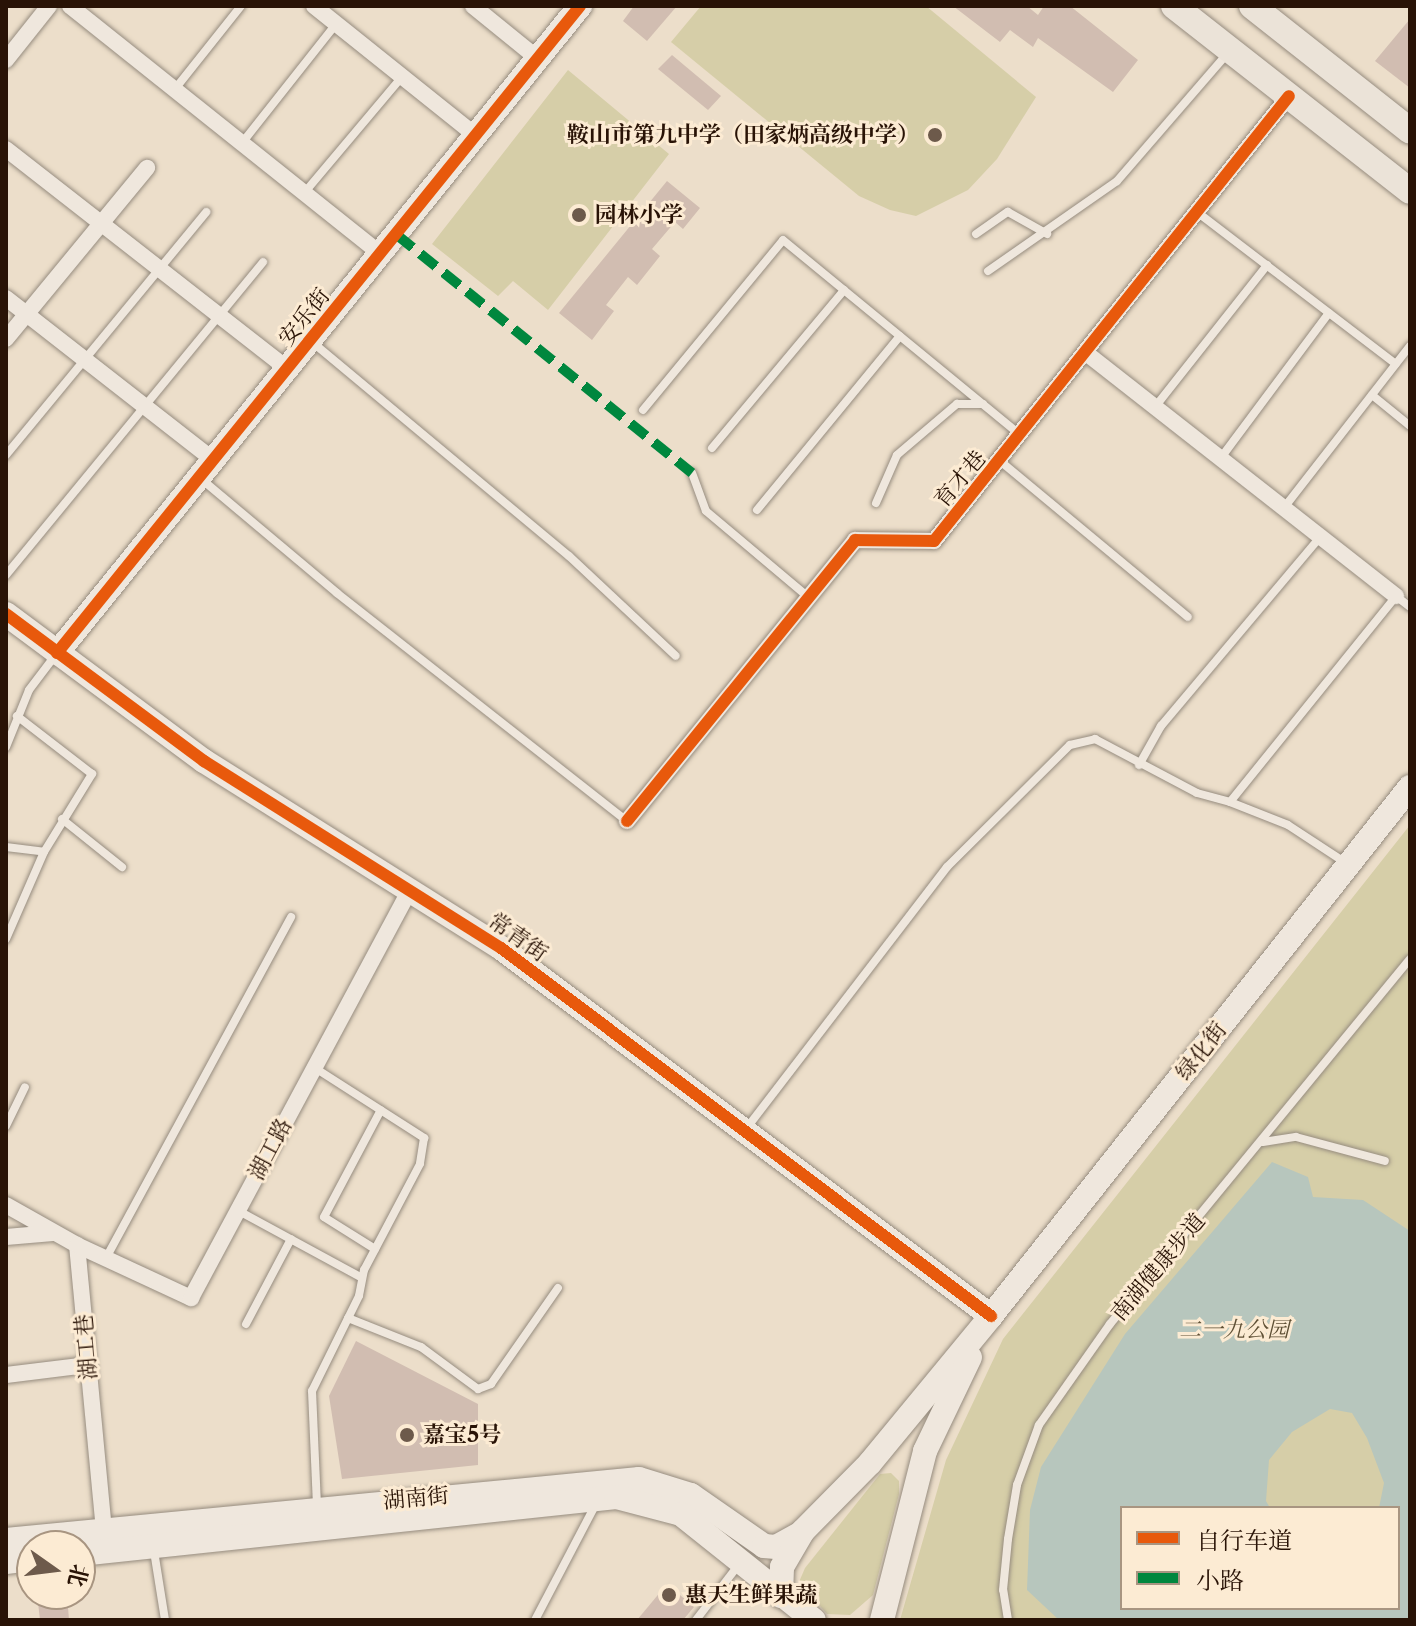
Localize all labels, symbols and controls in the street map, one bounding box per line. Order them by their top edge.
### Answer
place label: 鞍山市第九中学（田家炳高级中学） [567,122,919,148]
marker: 鞍山市第九中学（田家炳高级中学） [926,126,944,144]
place label: 园林小学 [595,202,683,228]
marker: 园林小学 [570,206,588,224]
street label: 安乐街 [273,283,335,351]
street label: 育才巷 [929,445,991,513]
street label: 常青街 [483,907,553,967]
street label: 绿化街 [1170,1017,1232,1085]
street label: 湖工路 [243,1114,297,1184]
street label: 南湖健康步道 [1105,1208,1211,1326]
street label: 湖工巷 [70,1313,102,1381]
park label: 二一九公园 [1179,1317,1289,1343]
place label: 嘉宝5号 [423,1422,501,1448]
marker: 嘉宝5号 [398,1426,416,1444]
street label: 湖南街 [382,1482,450,1514]
legend [1120,1506,1400,1610]
text: 自行车道 [1196,1526,1292,1555]
north arrow [16,1530,96,1610]
text: 北 [62,1561,94,1589]
text: 小路 [1196,1566,1244,1595]
place label: 惠天生鲜果蔬 [685,1582,817,1608]
marker: 惠天生鲜果蔬 [660,1586,678,1604]

